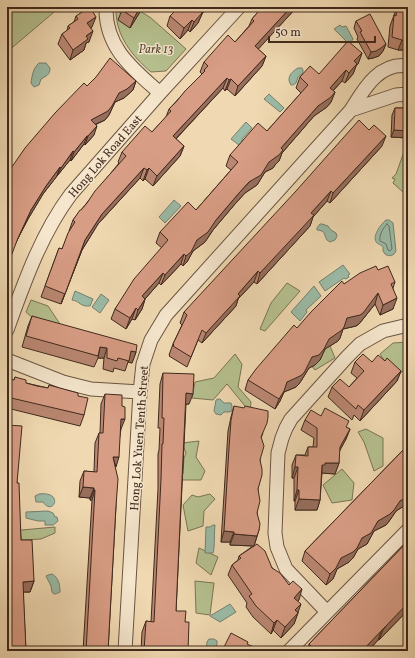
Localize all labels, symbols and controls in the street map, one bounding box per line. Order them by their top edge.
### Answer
scale bar [269,18,375,44]
text: 50 m [275,25,301,41]
park label: Park 13 [139,42,174,58]
street label: Hong Lok Road East [65,112,146,202]
street label: Hong Lok Yuen Tenth Street [127,365,153,511]

